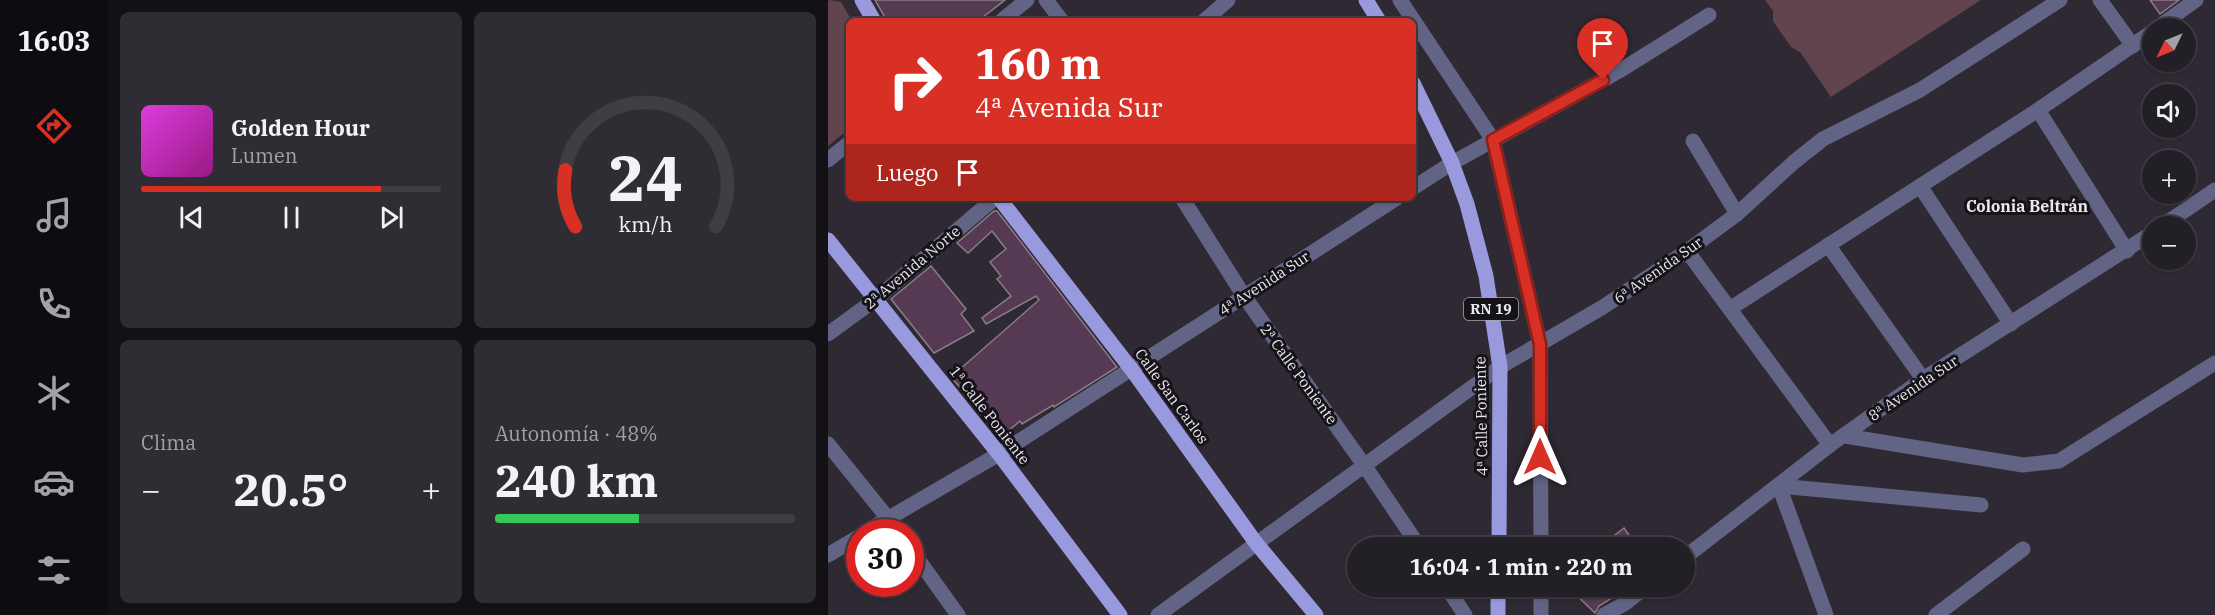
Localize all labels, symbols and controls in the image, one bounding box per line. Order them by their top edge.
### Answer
pin [1577,18,1628,80]
north arrow [2142,18,2196,72]
map controls [2142,18,2196,270]
text: 16:03 [18,23,90,58]
icon: arrive [1586,27,1619,60]
text: 160 m [975,36,1101,91]
icon: right [876,42,954,120]
button: sound [2142,84,2196,138]
text: 4ª Avenida Sur [975,89,1162,124]
icon: directions [33,105,75,147]
text: Golden Hour [231,113,370,142]
text: 24 [608,137,682,218]
text: Lumen [231,142,298,169]
button: + [2142,150,2196,204]
icon: arrive [951,156,984,189]
text: Luego [876,158,939,187]
icon: music [33,194,75,236]
district label: Colonia Beltrán [1966,196,2089,216]
icon: previous [175,201,208,234]
icon: pause [275,201,308,234]
icon: next [375,201,408,234]
text: km/h [618,210,672,238]
button: − [2142,216,2196,270]
street label: 2ª Avenida Norte [860,221,964,313]
street label: 6ª Avenida Sur [1610,232,1706,308]
street label: 4ª Avenida Sur [1215,246,1313,319]
icon: phone [33,283,75,325]
road number: RN 19 [1464,298,1518,320]
street label: 2ª Calle Poniente [1256,320,1342,428]
street label: Calle San Carlos [1131,345,1213,447]
street label: 8ª Avenida Sur [1865,351,1962,425]
street label: 4ª Calle Poniente [1470,356,1492,476]
street label: 1ª Calle Poniente [946,362,1034,468]
icon: climate [33,372,75,414]
text: Autonomía · 48% [495,420,657,447]
position arrow [1508,425,1572,489]
text: Clima [141,429,196,456]
text: 240 km [495,451,658,509]
text: 20.5° [234,460,348,518]
icon: car [33,461,75,503]
text: − [141,468,161,511]
text: + [421,468,441,511]
speed limit sign: 30 [846,519,924,597]
icon: filters [33,549,75,591]
text: 16:04 · 1 min · 220 m [1409,552,1633,581]

